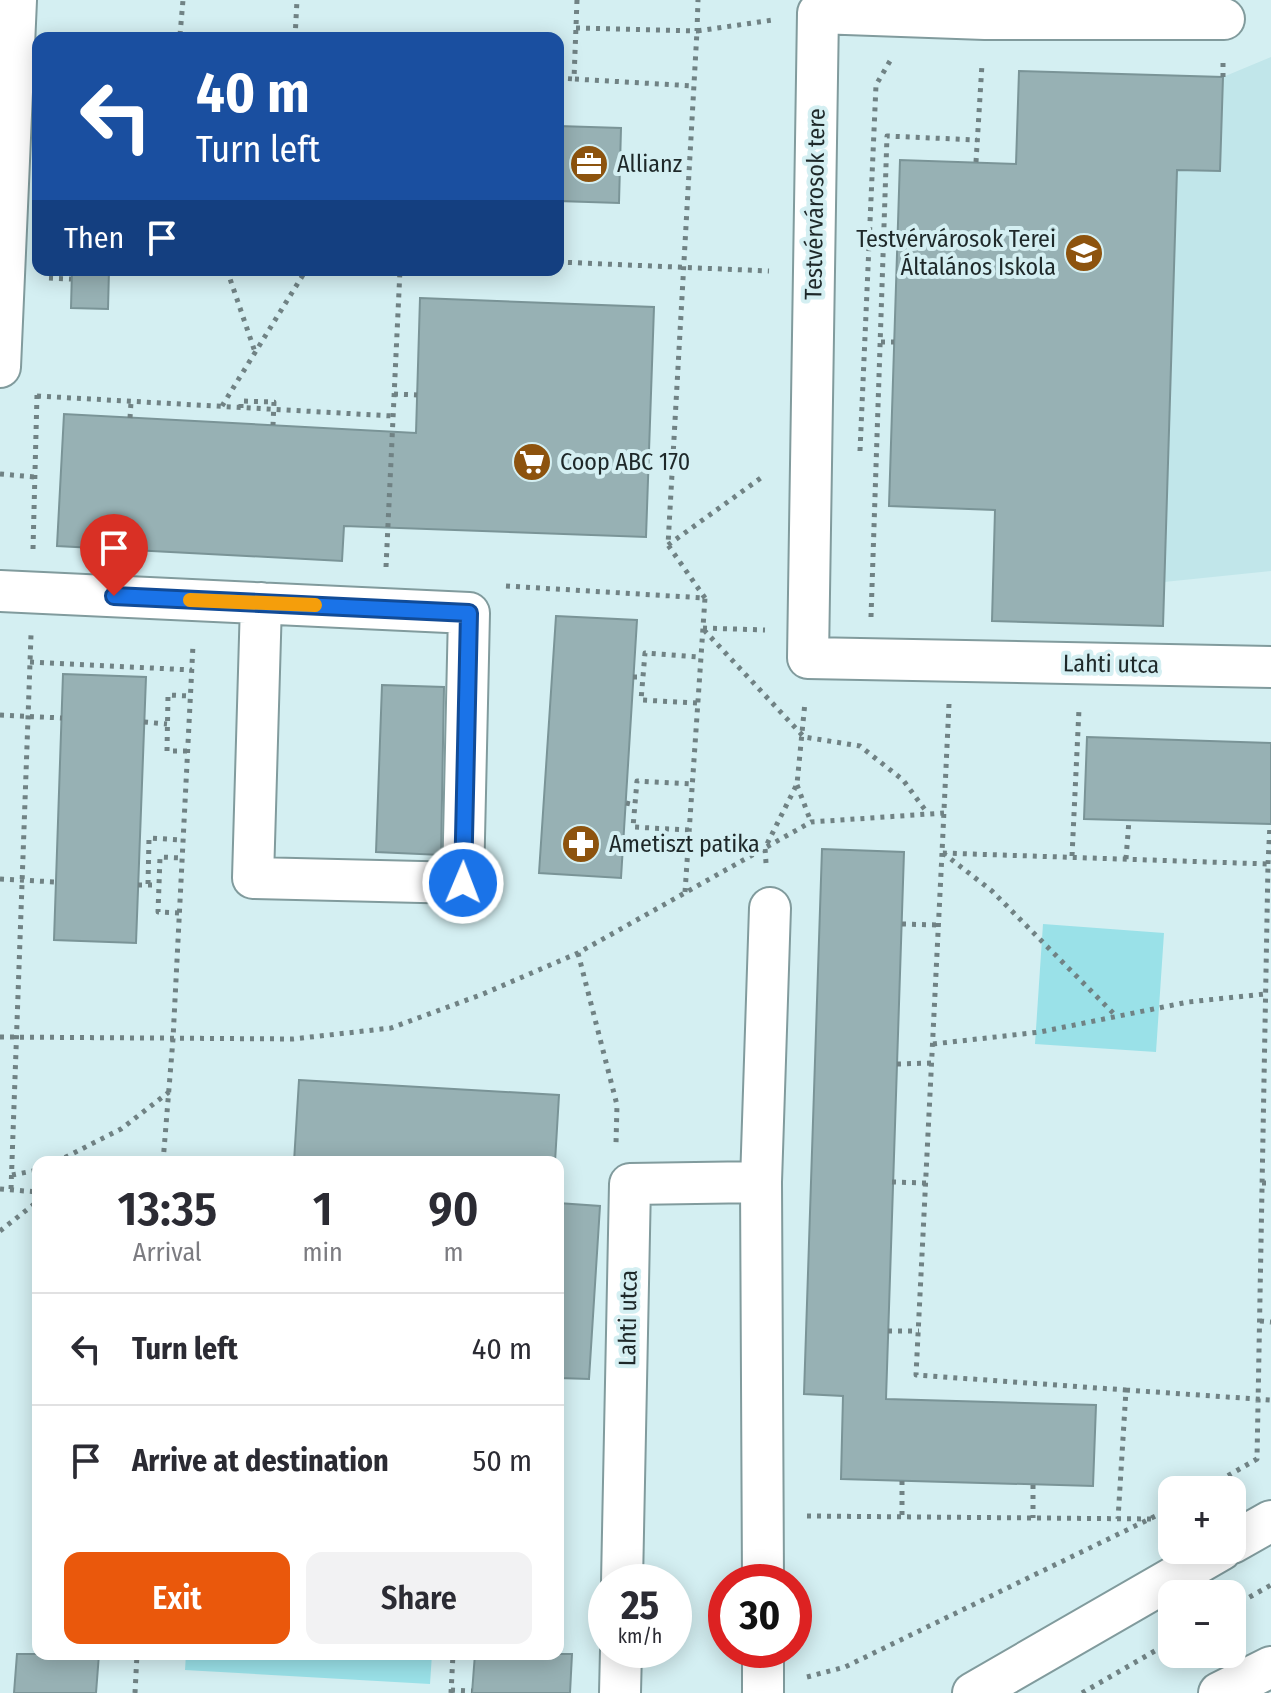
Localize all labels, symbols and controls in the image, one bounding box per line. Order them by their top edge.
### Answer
text: 40 m [196,60,310,127]
icon: left [64,64,168,168]
street label: Testvérvárosok tere [799,108,831,300]
text: Turn left [196,128,320,172]
office icon: Allianz [568,143,610,185]
place label: Allianz [617,150,682,178]
icon: arrive [140,216,184,260]
text: Then [64,220,124,256]
place label: Testvérvárosok Terei Általános Iskola [856,225,1056,281]
school or university icon: Testvérvárosok Terei Általános Iskola [1063,232,1105,274]
supermarket icon: Coop ABC 170 [511,441,553,483]
place label: Coop ABC 170 [560,448,690,476]
pin [80,514,148,596]
icon: arrive [92,526,136,570]
street label: Lahti utca [1063,649,1159,679]
pharmacy icon: Ametiszt patika [560,823,602,865]
place label: Ametiszt patika [609,830,760,858]
position arrow [421,841,505,925]
text: 13:35 [117,1180,217,1238]
text: 1 [313,1180,333,1238]
text: 90 [428,1180,479,1238]
text: Arrival [133,1237,202,1268]
text: min [303,1237,343,1268]
text: m [443,1237,463,1268]
street label: Lahti utca [613,1270,643,1366]
icon: left [64,1327,108,1371]
text: Turn left [132,1331,238,1367]
text: 40 m [472,1331,532,1367]
icon: arrive [64,1439,108,1483]
text: Arrive at destination [132,1443,389,1479]
text: 50 m [472,1443,532,1479]
map controls [1158,1476,1246,1668]
button: + [1158,1476,1246,1564]
button: Exit [64,1552,290,1644]
button: Share [306,1552,532,1644]
speed limit sign: 30 [708,1564,812,1668]
button: − [1158,1580,1246,1668]
text: 25 [621,1582,659,1630]
text: km/h [618,1624,662,1648]

